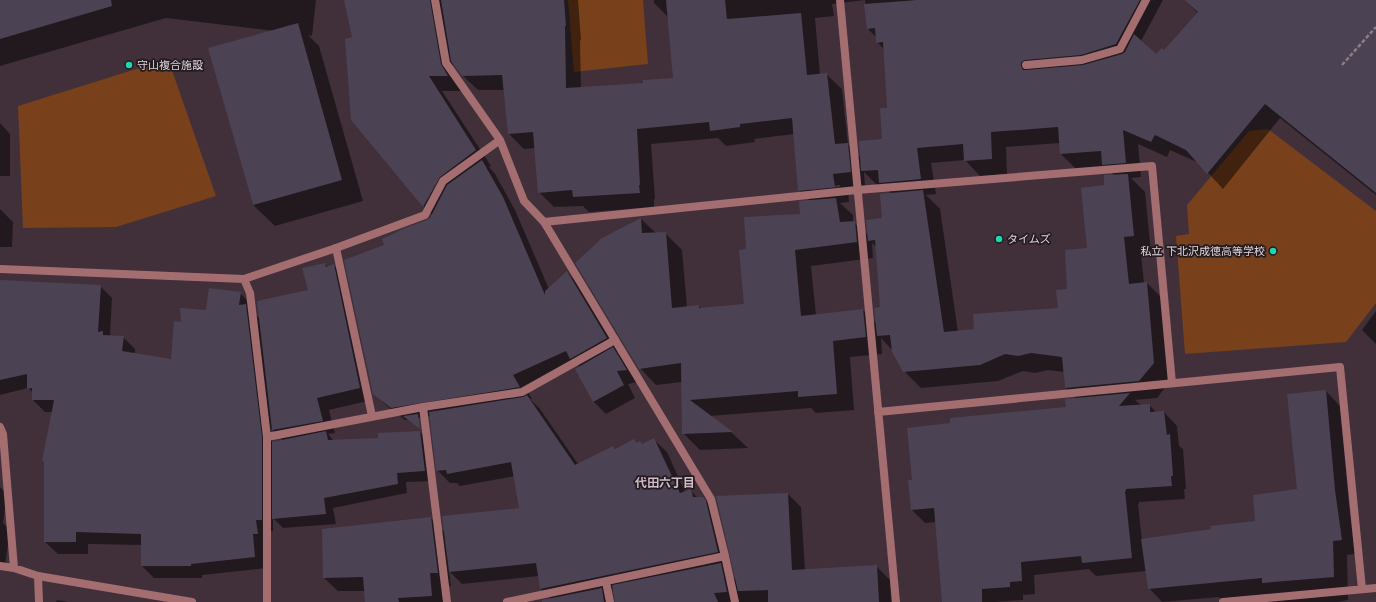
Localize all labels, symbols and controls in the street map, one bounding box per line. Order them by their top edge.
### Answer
place label: 守山複合施設 [137,59,203,72]
marker: 守山複合施設 [124,60,134,70]
place label: タイムズ [1007,233,1051,246]
marker: タイムズ [994,234,1004,244]
place label: 私立 下北沢成徳高等学校 [1140,245,1265,258]
marker: 私立 下北沢成徳高等学校 [1268,246,1278,256]
district label: 代田六丁目 [635,476,695,490]

